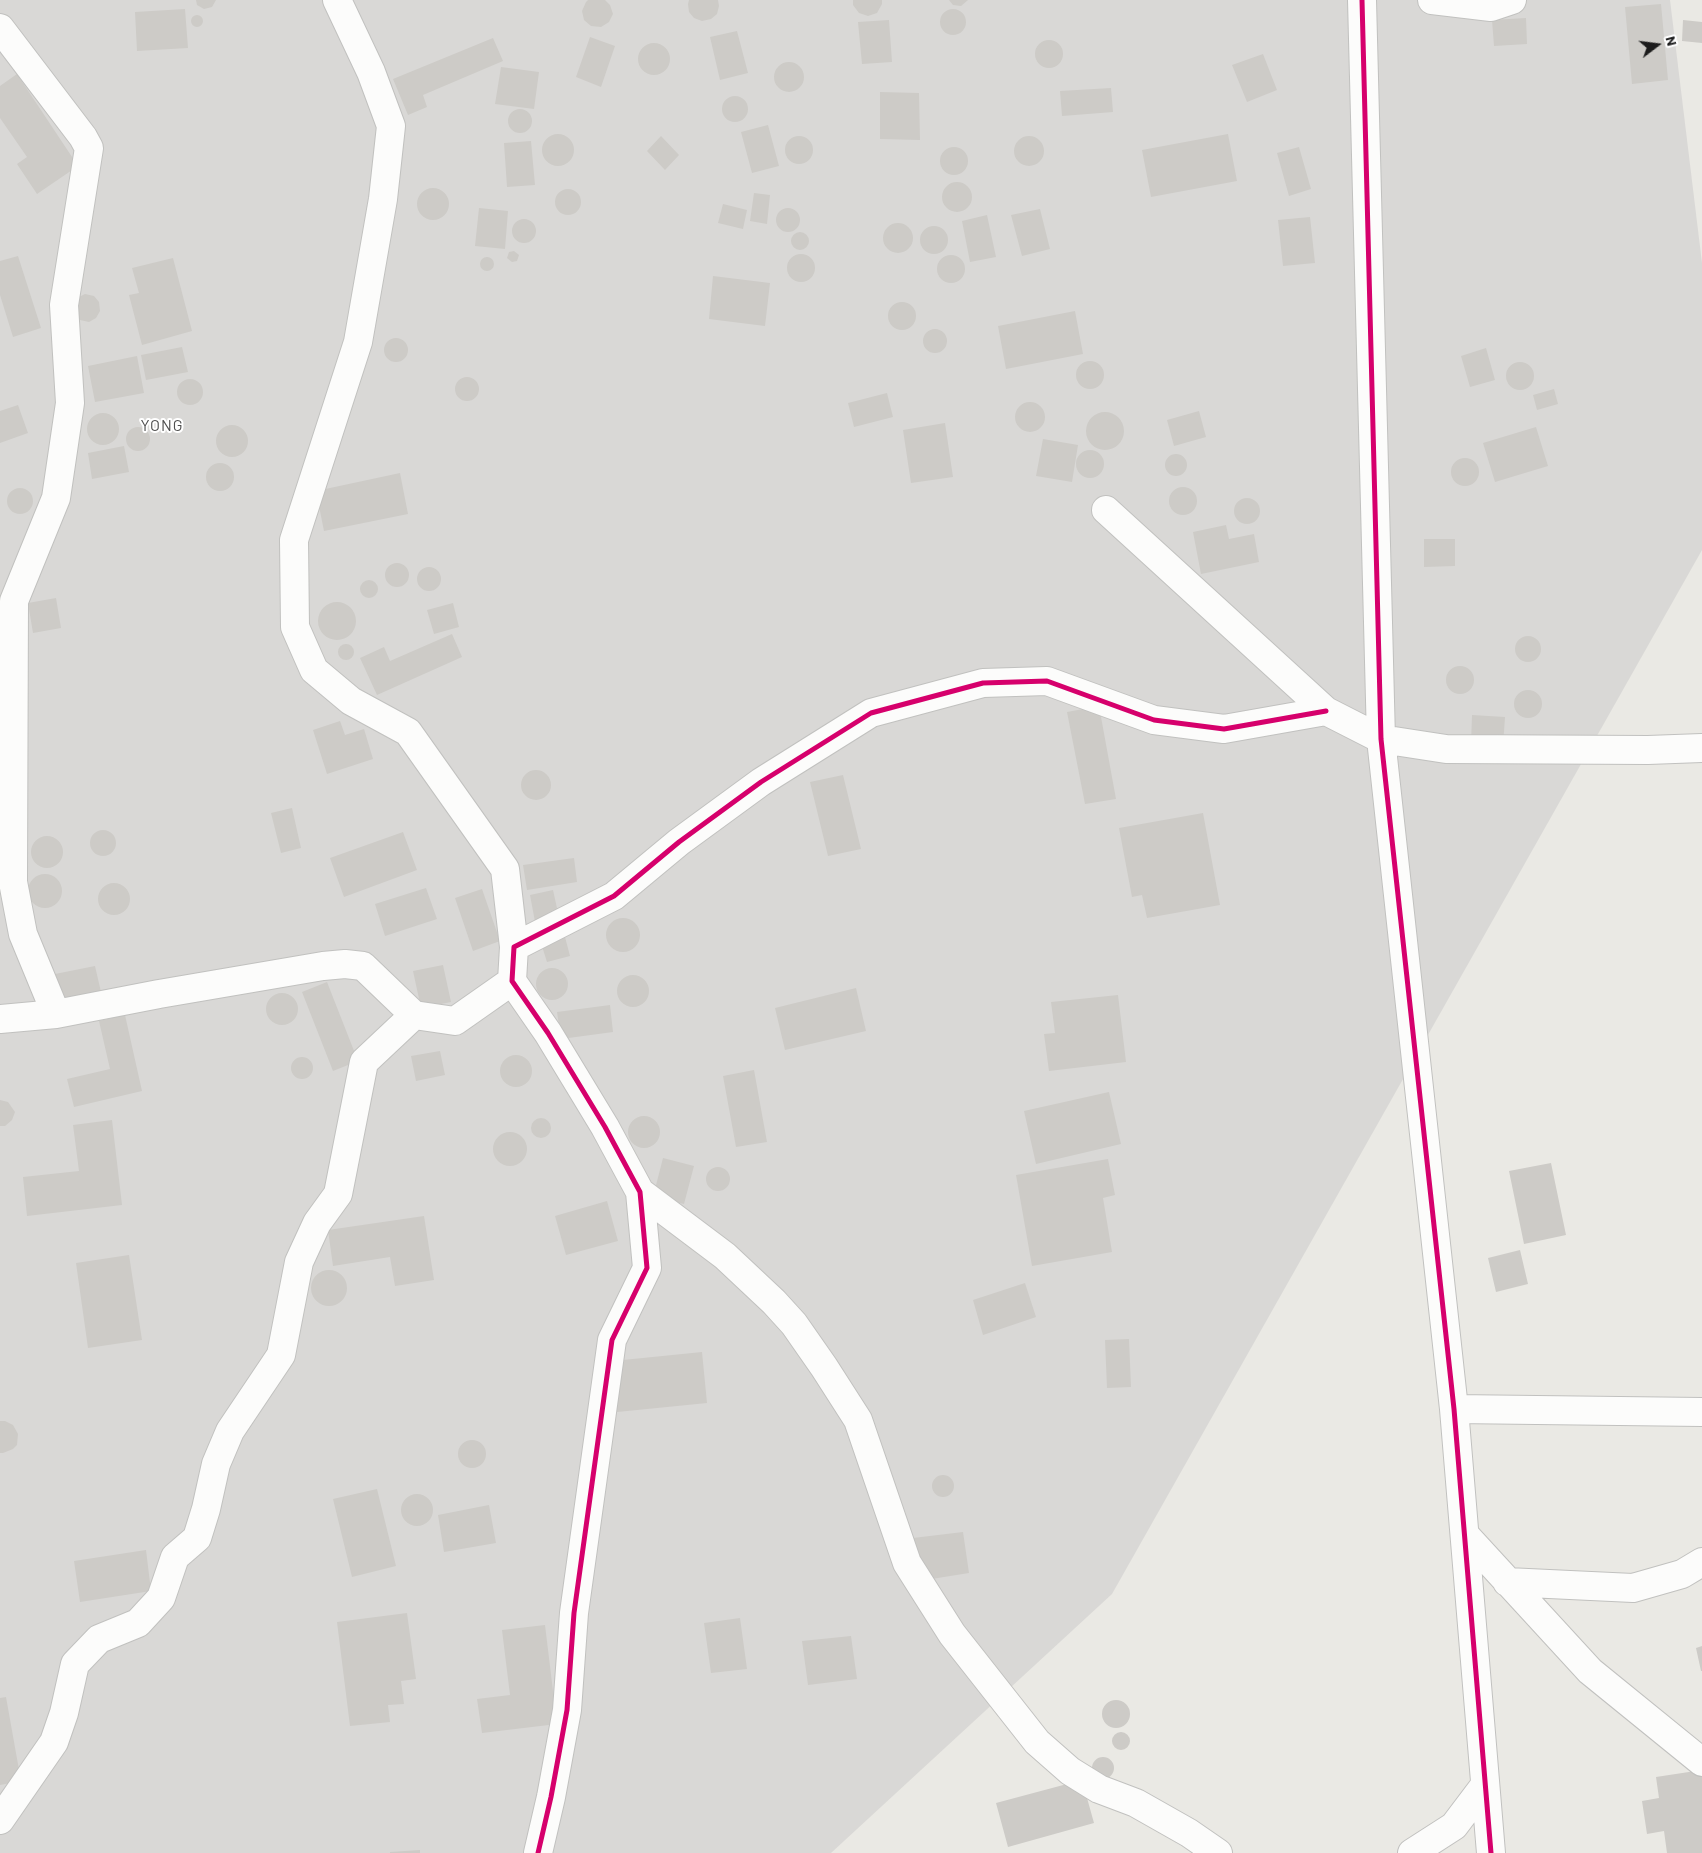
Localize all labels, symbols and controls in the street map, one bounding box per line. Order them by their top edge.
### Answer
north arrow [1632,20,1682,70]
text: N [1663,34,1681,48]
district label: YONG [140,416,184,436]

